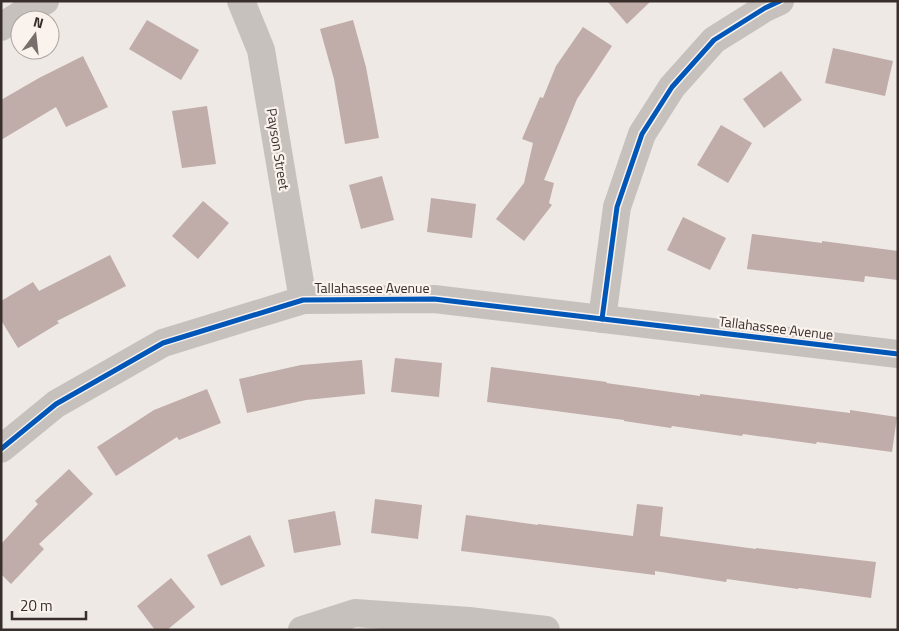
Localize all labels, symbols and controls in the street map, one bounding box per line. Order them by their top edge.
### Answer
north arrow [10,10,60,60]
text: N [31,11,46,33]
street label: Payson Street [262,107,295,191]
street label: Tallahassee Avenue [314,277,430,298]
street label: Tallahassee Avenue [718,310,835,345]
scale bar [12,588,86,620]
text: 20 m [20,594,53,617]

